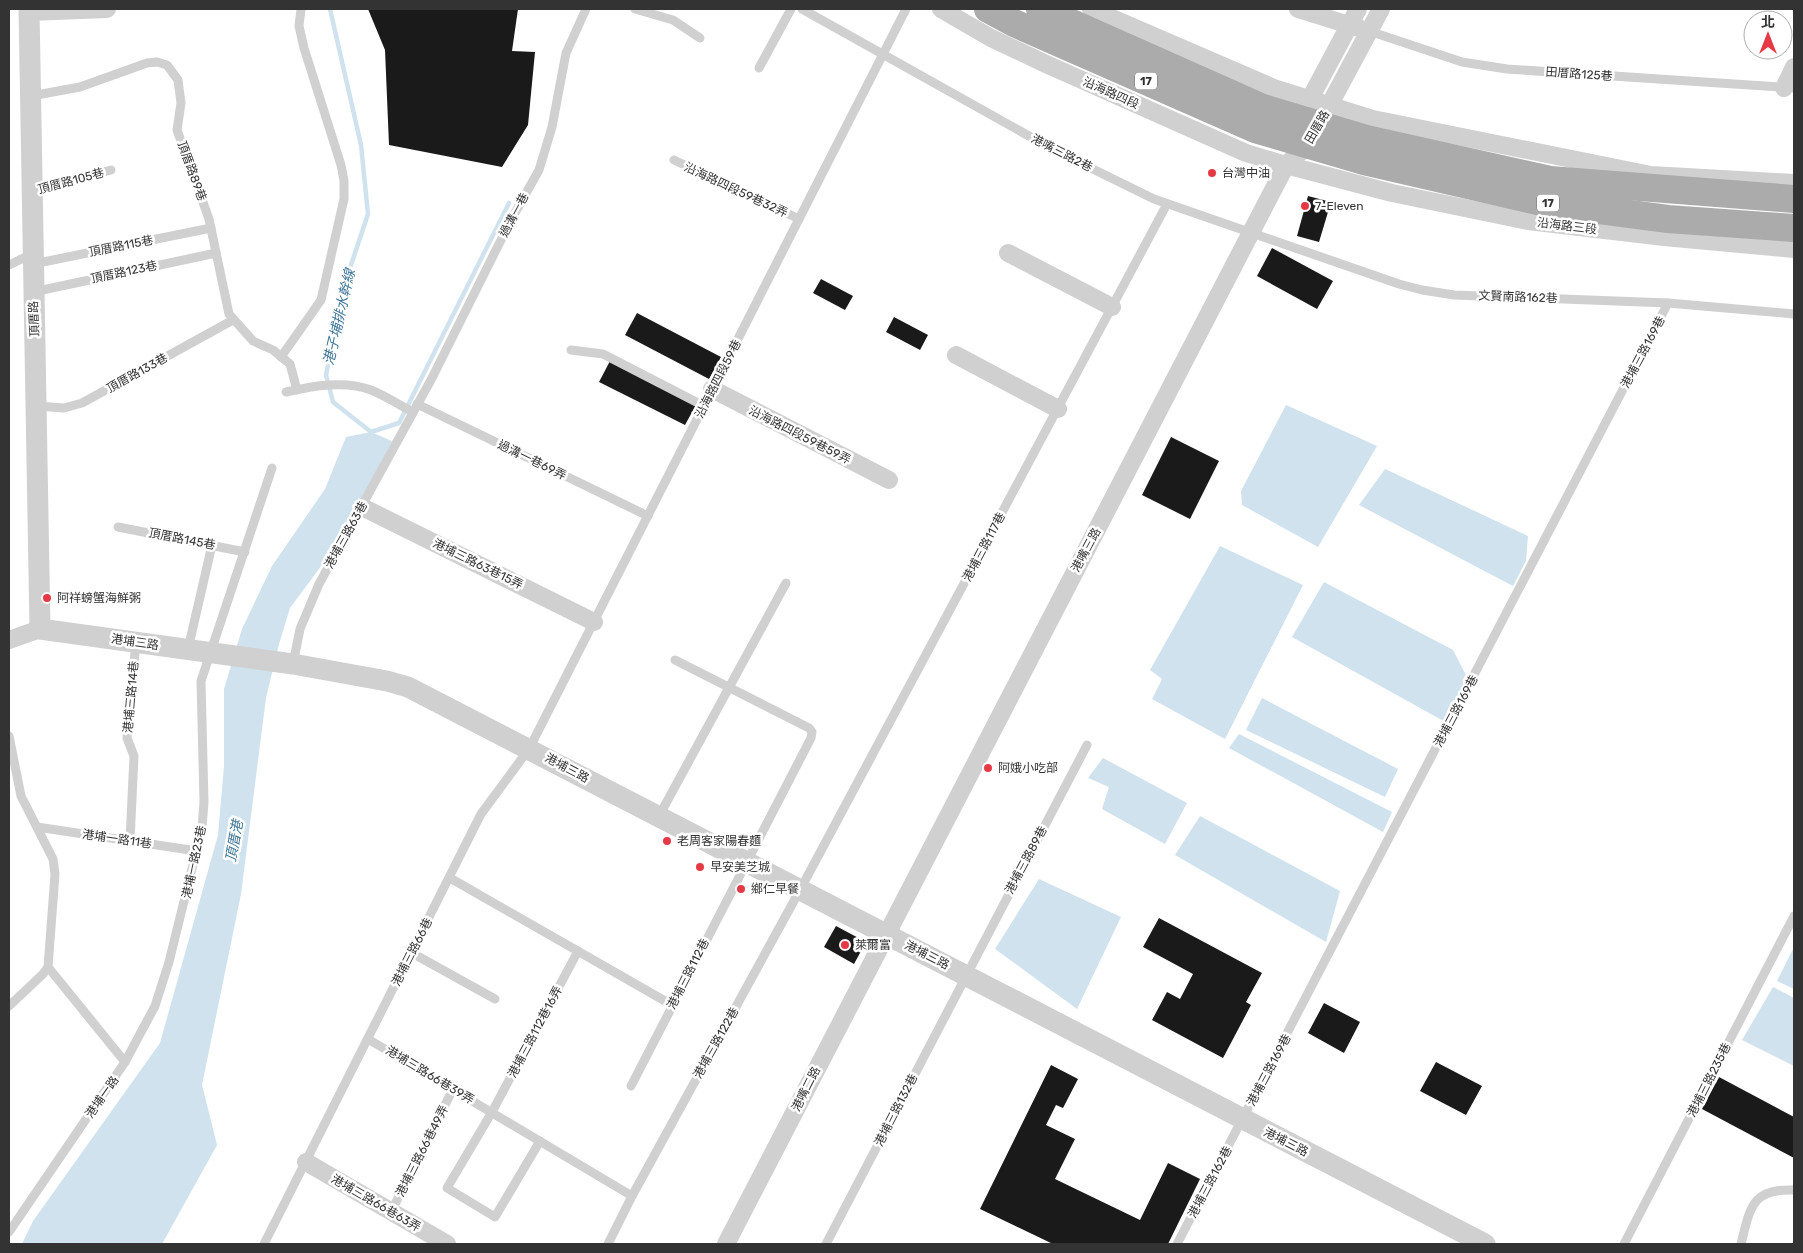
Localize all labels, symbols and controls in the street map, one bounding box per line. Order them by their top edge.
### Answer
north arrow [1743,10,1793,60]
text: 北 [1761,14,1775,31]
street label: 田厝路125巷 [1545,65,1613,83]
road number: 17 [1135,72,1157,90]
street label: 沿海路四段 [1081,74,1141,112]
street label: 田厝路 [1302,108,1332,146]
street label: 港嘴三路2巷 [1029,132,1095,174]
street label: 頂厝路89巷 [175,139,209,203]
street label: 沿海路四段59巷32弄 [682,160,790,220]
street label: 頂厝路105巷 [36,165,106,197]
place label: 台灣中油 [1222,166,1270,180]
marker: 台灣中油 [1206,167,1218,179]
street label: 過溝一巷 [497,191,531,239]
road number: 17 [1537,194,1559,212]
place label: 7-Eleven [1315,199,1364,213]
marker: 7-Eleven [1299,200,1311,212]
street label: 沿海路三段 [1536,215,1598,237]
street label: 頂厝路115巷 [88,233,154,259]
street label: 頂厝路123巷 [90,258,158,286]
water label: 港子埔排水幹線 [320,266,359,367]
street label: 文賢南路162巷 [1478,289,1558,305]
street label: 頂厝路 [26,301,42,337]
street label: 港埔三路169巷 [1618,314,1668,390]
street label: 沿海路四段59巷 [692,337,744,421]
street label: 頂厝路133巷 [104,351,170,395]
street label: 沿海路四段59巷59弄 [747,403,853,467]
street label: 過溝一巷69弄 [496,437,568,483]
street label: 港埔三路63巷 [322,499,370,571]
street label: 港埔三路117巷 [960,510,1008,584]
street label: 頂厝路145巷 [147,526,217,552]
street label: 港嘴三路 [1069,526,1103,574]
street label: 港埔三路63巷15弄 [431,536,525,592]
place label: 阿祥螃蟹海鮮粥 [57,591,141,605]
marker: 阿祥螃蟹海鮮粥 [41,592,53,604]
street label: 港埔三路 [110,632,160,652]
street label: 港埔三路14巷 [121,660,141,734]
street label: 港埔三路169巷 [1431,673,1481,749]
street label: 港埔三路 [543,751,591,785]
place label: 阿娥小吃部 [998,761,1058,775]
marker: 阿娥小吃部 [982,762,994,774]
water label: 頂厝港 [222,817,247,863]
street label: 港埔一路23巷 [179,824,209,900]
street label: 港埔三路89巷 [1002,824,1050,896]
street label: 港埔一路11巷 [81,827,153,851]
place label: 老周客家陽春麵 [677,834,761,848]
marker: 老周客家陽春麵 [661,835,673,847]
place label: 早安美芝城 [710,860,770,874]
marker: 早安美芝城 [694,861,706,873]
place label: 鄉仁早餐 [751,882,799,896]
marker: 鄉仁早餐 [735,883,747,895]
street label: 港埔三路66巷 [389,916,435,988]
street label: 港埔三路112巷 [664,936,712,1012]
place label: 萊爾富 [855,938,891,952]
street label: 港埔三路 [902,938,952,972]
marker: 萊爾富 [839,939,851,951]
street label: 港埔三路112巷16弄 [505,984,565,1080]
street label: 港埔三路122巷 [691,1005,741,1081]
street label: 港埔三路169巷 [1244,1032,1294,1108]
street label: 港埔三路235巷 [1684,1041,1734,1119]
street label: 港埔三路66巷39弄 [383,1043,477,1107]
street label: 港嘴二路 [789,1064,823,1114]
street label: 港埔三路132巷 [872,1071,920,1149]
street label: 港埔一路 [82,1073,122,1121]
street label: 港埔三路66巷49弄 [393,1103,451,1199]
street label: 港埔三路 [1261,1125,1311,1159]
street label: 港埔三路162巷 [1185,1144,1235,1220]
street label: 港埔三路66巷63弄 [329,1172,423,1234]

